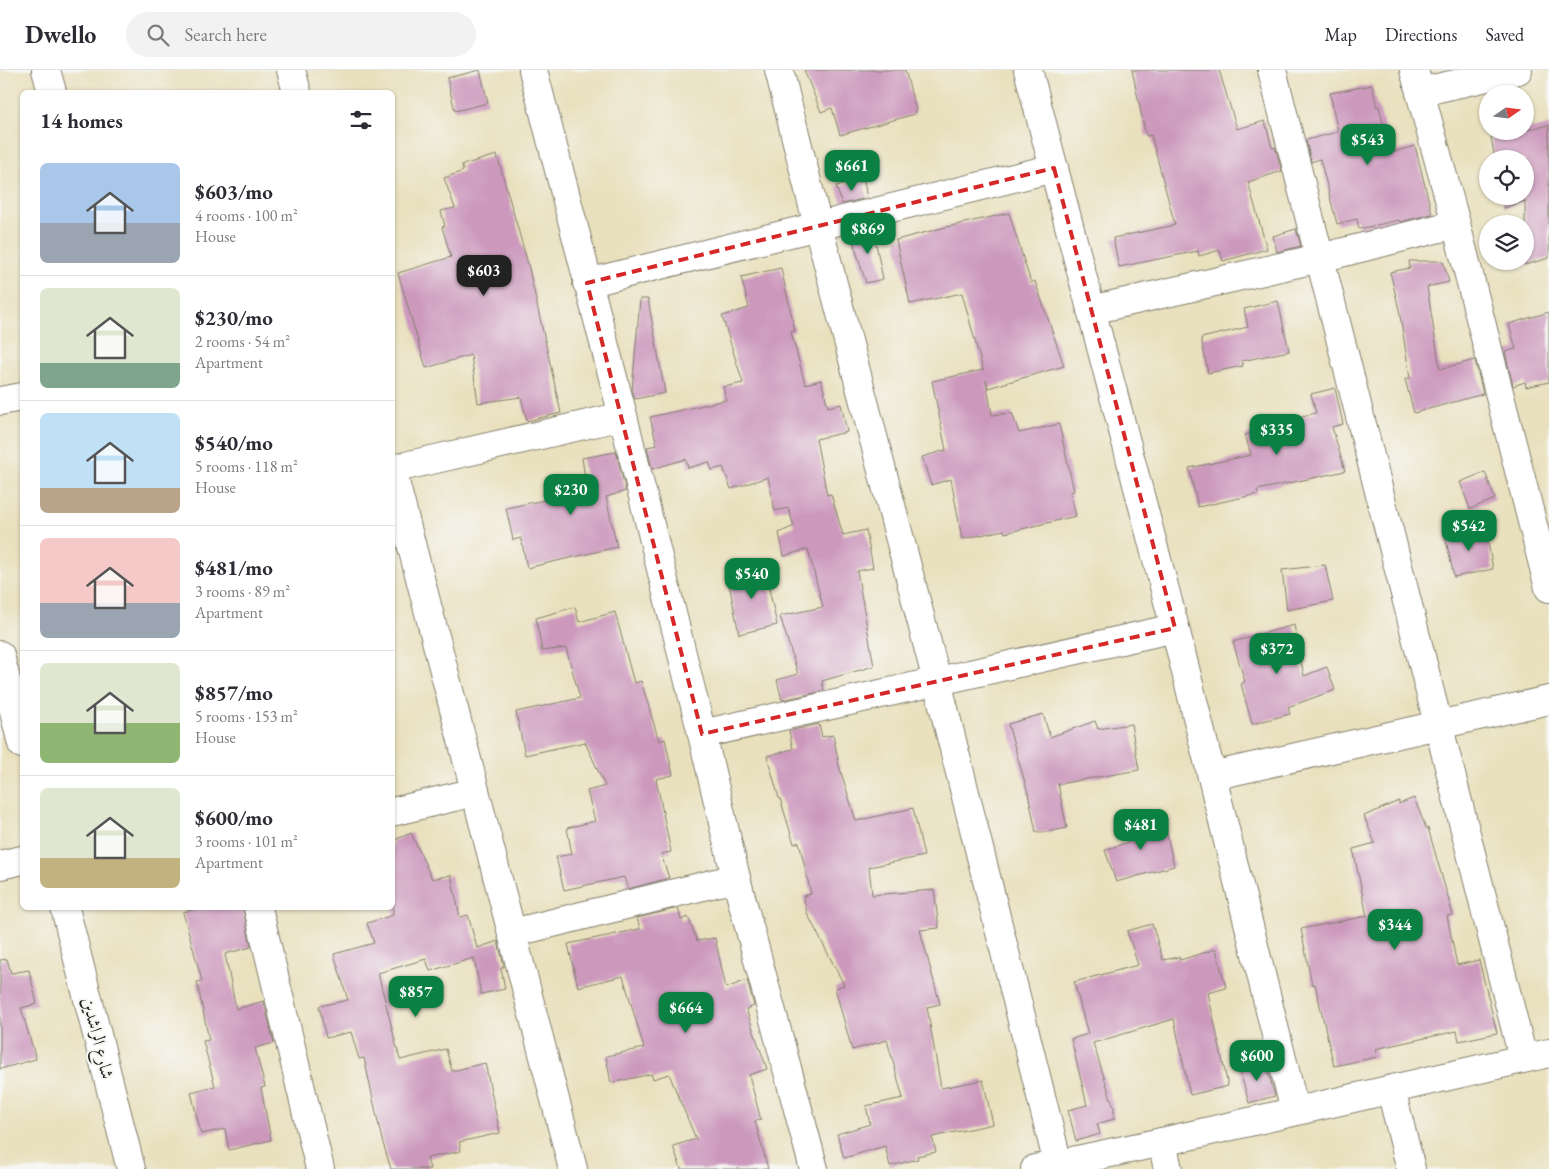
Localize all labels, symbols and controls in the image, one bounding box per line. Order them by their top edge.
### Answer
search box [126,12,476,57]
text: Dwello [25,19,96,50]
icon: search [144,21,172,49]
text: Search here [184,22,267,47]
text: Map [1325,23,1357,46]
text: Directions [1385,23,1457,46]
text: Saved [1485,23,1524,46]
north arrow [1479,85,1534,140]
map controls [1479,85,1534,270]
icon: filters [347,106,375,134]
text: 14 homes [40,107,123,134]
pin: $543 [1338,124,1398,166]
text: $543 [1352,129,1384,150]
pin: $661 [822,150,882,192]
button: locate [1479,150,1534,205]
text: $661 [836,155,868,176]
text: $603/mo [195,178,273,205]
icon: home [80,183,140,243]
text: 4 rooms · 100 m² [195,205,298,226]
pin: $869 [838,212,898,255]
button: layers [1479,215,1534,270]
text: $869 [852,218,884,239]
text: House [195,226,236,247]
pin: $603 [454,254,514,297]
text: $603 [468,260,500,281]
text: $230/mo [195,304,273,331]
icon: home [80,308,140,368]
text: 2 rooms · 54 m² [195,331,290,352]
text: Apartment [195,352,263,373]
pin: $335 [1247,414,1307,456]
text: $335 [1261,419,1293,440]
text: $540/mo [195,429,273,456]
icon: home [80,433,140,493]
text: 5 rooms · 118 m² [195,456,298,477]
pin: $230 [541,474,601,516]
text: House [195,477,236,498]
text: $230 [555,479,587,500]
pin: $542 [1439,510,1499,552]
text: $542 [1453,515,1485,536]
text: $481/mo [195,554,273,581]
icon: home [80,558,140,618]
pin: $540 [722,558,782,600]
text: $540 [736,563,768,584]
text: 3 rooms · 89 m² [195,581,290,602]
text: Apartment [195,602,263,623]
pin: $372 [1247,632,1307,675]
text: $372 [1261,638,1293,659]
text: $857/mo [195,679,273,706]
icon: home [80,683,140,743]
text: 5 rooms · 153 m² [195,706,298,727]
text: House [195,727,236,748]
text: $600/mo [195,804,273,831]
icon: home [80,808,140,868]
pin: $481 [1111,808,1171,851]
text: $481 [1125,814,1157,835]
text: 3 rooms · 101 m² [195,831,298,852]
text: Apartment [195,852,263,873]
pin: $344 [1365,908,1425,951]
text: $344 [1379,914,1411,935]
pin: $857 [386,976,446,1018]
text: $857 [400,981,432,1002]
pin: $664 [656,992,716,1034]
street label: شارع الراشدين [73,995,120,1082]
text: $664 [670,997,702,1018]
pin: $600 [1227,1040,1287,1082]
text: $600 [1241,1045,1273,1066]

